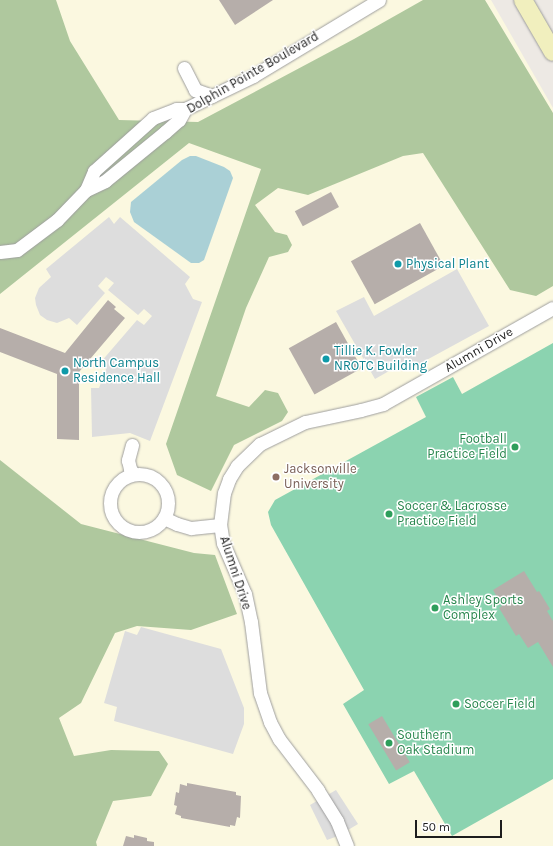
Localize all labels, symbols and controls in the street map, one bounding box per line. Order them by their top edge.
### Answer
street label: Dolphin Pointe Boulevard [184,29,322,117]
place label: Physical Plant [406,256,489,272]
marker: Physical Plant [393,259,403,269]
street label: Alumni Drive [442,324,516,376]
place label: Tillie K. Fowler NROTC Building [334,344,427,375]
marker: Tillie K. Fowler NROTC Building [321,354,331,364]
place label: North Campus Residence Hall [73,356,160,387]
marker: North Campus Residence Hall [60,366,70,376]
place label: Football Practice Field [427,432,507,463]
marker: Football Practice Field [510,442,520,452]
place label: Jacksonville University [284,462,357,493]
marker: Jacksonville University [271,472,281,482]
place label: Soccer & Lacrosse Practice Field [397,499,507,530]
marker: Soccer & Lacrosse Practice Field [384,509,394,519]
street label: Alumni Drive [216,534,254,612]
place label: Ashley Sports Complex [443,593,524,624]
marker: Ashley Sports Complex [430,603,440,613]
place label: Soccer Field [464,696,536,712]
marker: Soccer Field [451,699,461,709]
place label: Southern Oak Stadium [397,728,474,759]
marker: Southern Oak Stadium [384,738,394,748]
scale bar [417,812,504,838]
text: 50 m [422,820,450,834]

